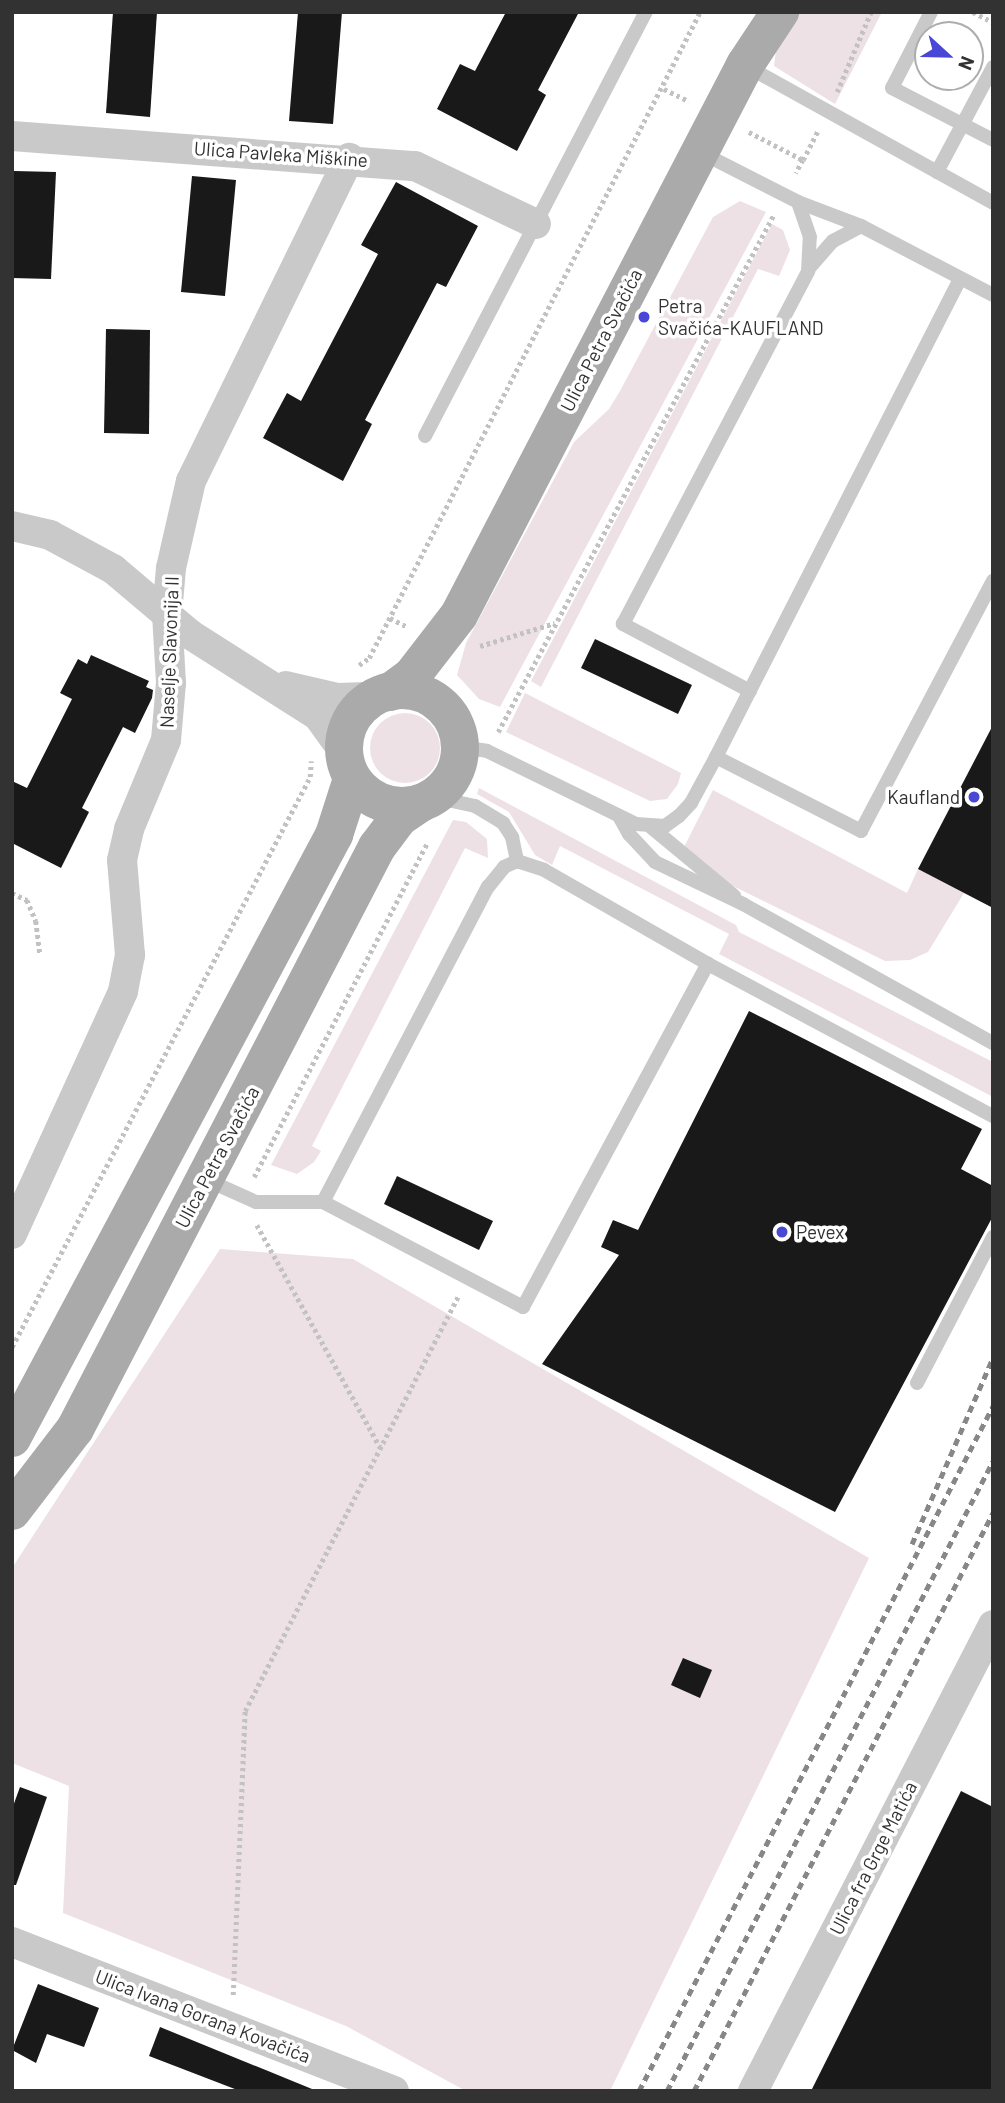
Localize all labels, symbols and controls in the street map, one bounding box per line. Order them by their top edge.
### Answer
north arrow [914,21,984,91]
text: N [954,53,980,73]
street label: Ulica Pavleka Miškine [193,137,369,171]
street label: Ulica Petra Svačića [555,265,647,415]
place label: Petra Svačića-KAUFLAND [658,295,824,339]
marker: Petra Svačića-KAUFLAND [636,309,652,325]
street label: Naselje Slavonija II [155,576,183,728]
place label: Kaufland [887,786,960,808]
marker: Kaufland [966,789,982,805]
street label: Ulica Petra Svačića [170,1082,264,1232]
place label: Pevex [796,1221,844,1243]
marker: Pevex [774,1224,790,1240]
street label: Ulica fra Grge Matića [824,1778,922,1938]
street label: Ulica Ivana Gorana Kovačića [92,1964,314,2068]

